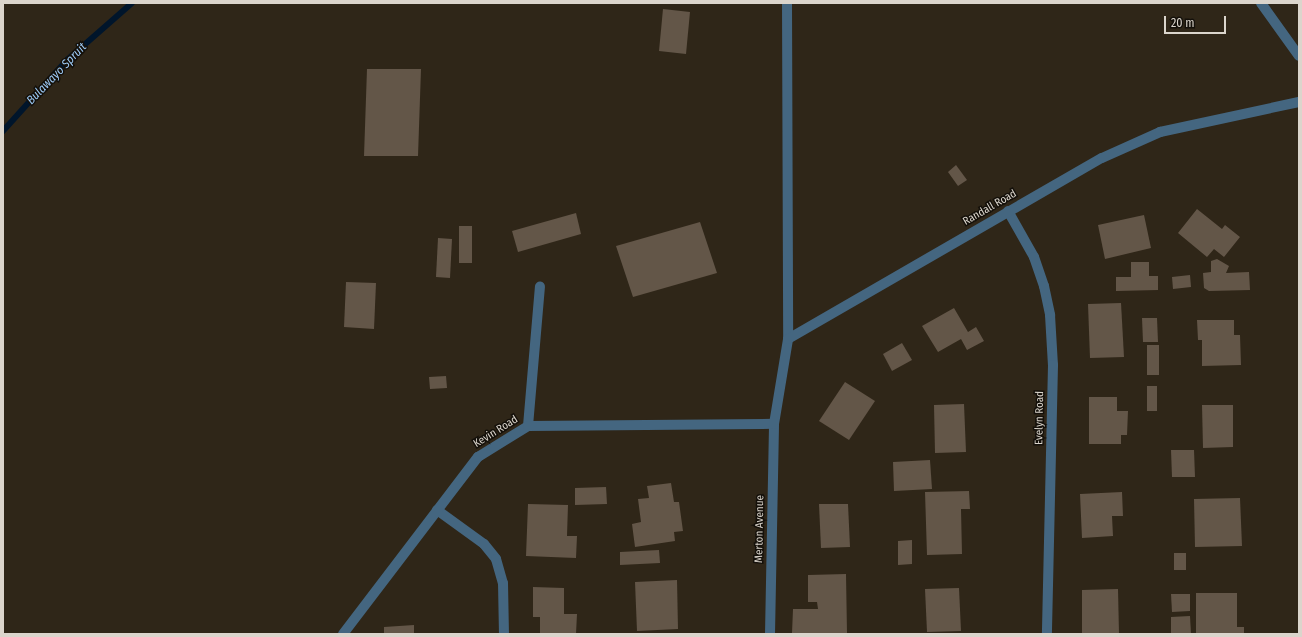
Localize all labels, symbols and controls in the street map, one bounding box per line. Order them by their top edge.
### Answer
scale bar [1166,8,1228,34]
text: 20 m [1171,16,1195,30]
water label: Bulawayo Spruit [24,40,90,108]
street label: Randall Road [961,187,1019,229]
street label: Evelyn Road [1033,391,1047,445]
street label: Kevin Road [471,413,521,451]
street label: Merton Avenue [753,495,767,563]

